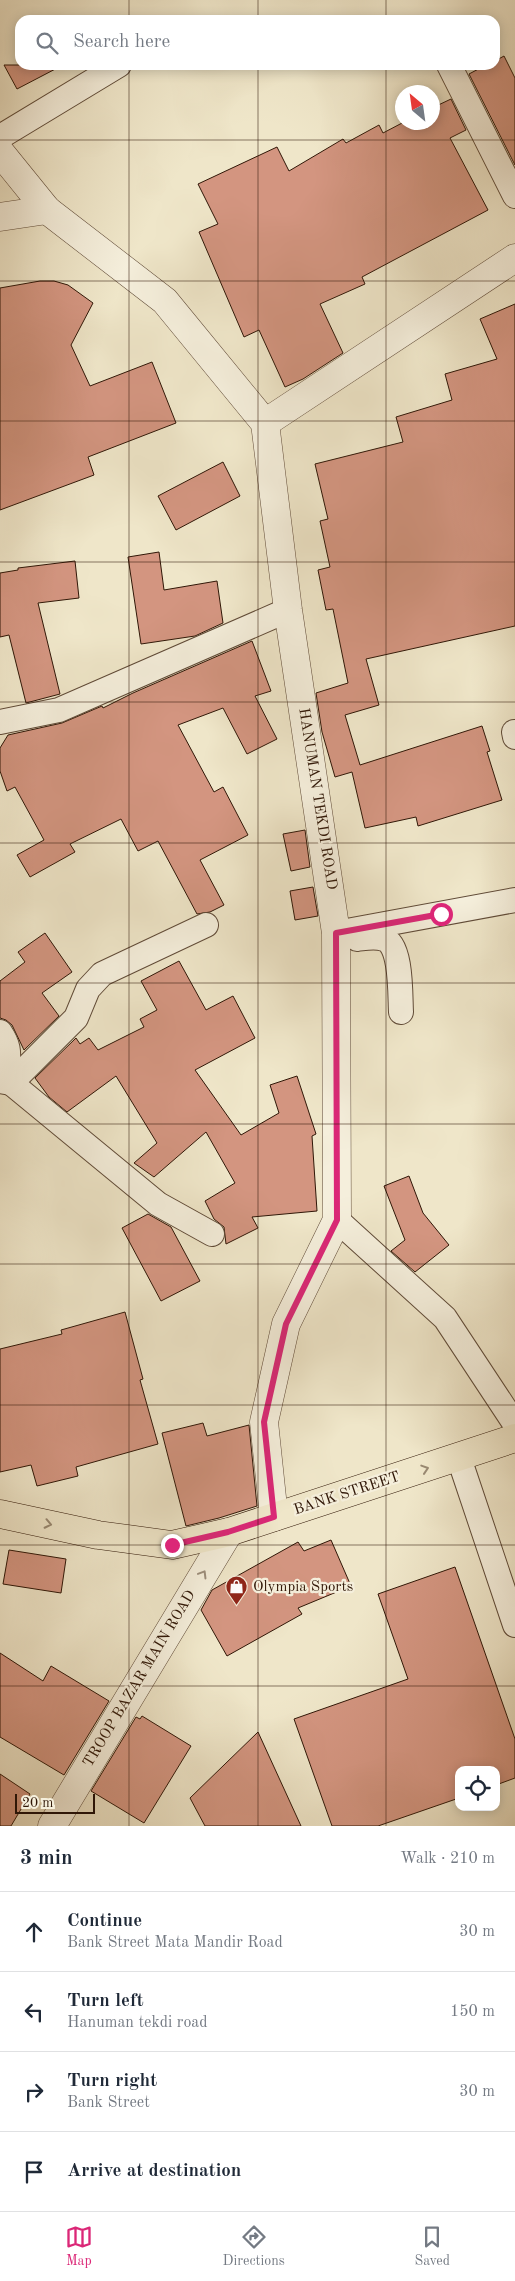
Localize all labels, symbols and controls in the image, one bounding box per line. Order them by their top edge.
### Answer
search box [15,15,500,70]
icon: search [33,29,61,57]
text: Search here [73,33,170,52]
north arrow [395,85,440,130]
street label: HANUMAN TEKDI ROAD [295,707,339,891]
route start [430,903,453,926]
one-way arrow [420,1465,428,1475]
street label: BANK STREET [292,1470,402,1518]
one-way arrow [43,1518,52,1529]
route end [161,1534,184,1557]
one-way arrow [197,1571,207,1580]
shop icon: Olympia Sports [225,1575,249,1606]
place label: Olympia Sports [253,1580,353,1595]
street label: TROOP BAZAR MAIN ROAD [81,1588,199,1770]
map controls [455,1766,500,1811]
button: locate [455,1766,500,1811]
scale bar [15,1791,95,1814]
text: 20 m [22,1796,53,1810]
text: 3 min [20,1848,73,1869]
text: Walk · 210 m [400,1851,495,1867]
text: Continue [67,1912,142,1931]
icon: ahead [20,1918,48,1946]
text: 30 m [459,1924,495,1940]
text: Bank Street Mata Mandir Road [67,1935,283,1951]
text: Turn left [67,1992,144,2011]
icon: left [20,1998,48,2026]
text: 150 m [450,2004,495,2020]
text: Hanuman tekdi road [67,2015,208,2031]
text: Turn right [67,2072,157,2091]
icon: right [20,2078,48,2106]
text: 30 m [459,2084,495,2100]
text: Bank Street [67,2095,150,2111]
icon: arrive [20,2158,48,2186]
text: Arrive at destination [67,2162,241,2181]
tab: Map [65,2223,93,2270]
tab: Directions [223,2223,285,2270]
tab: Saved [414,2223,450,2270]

